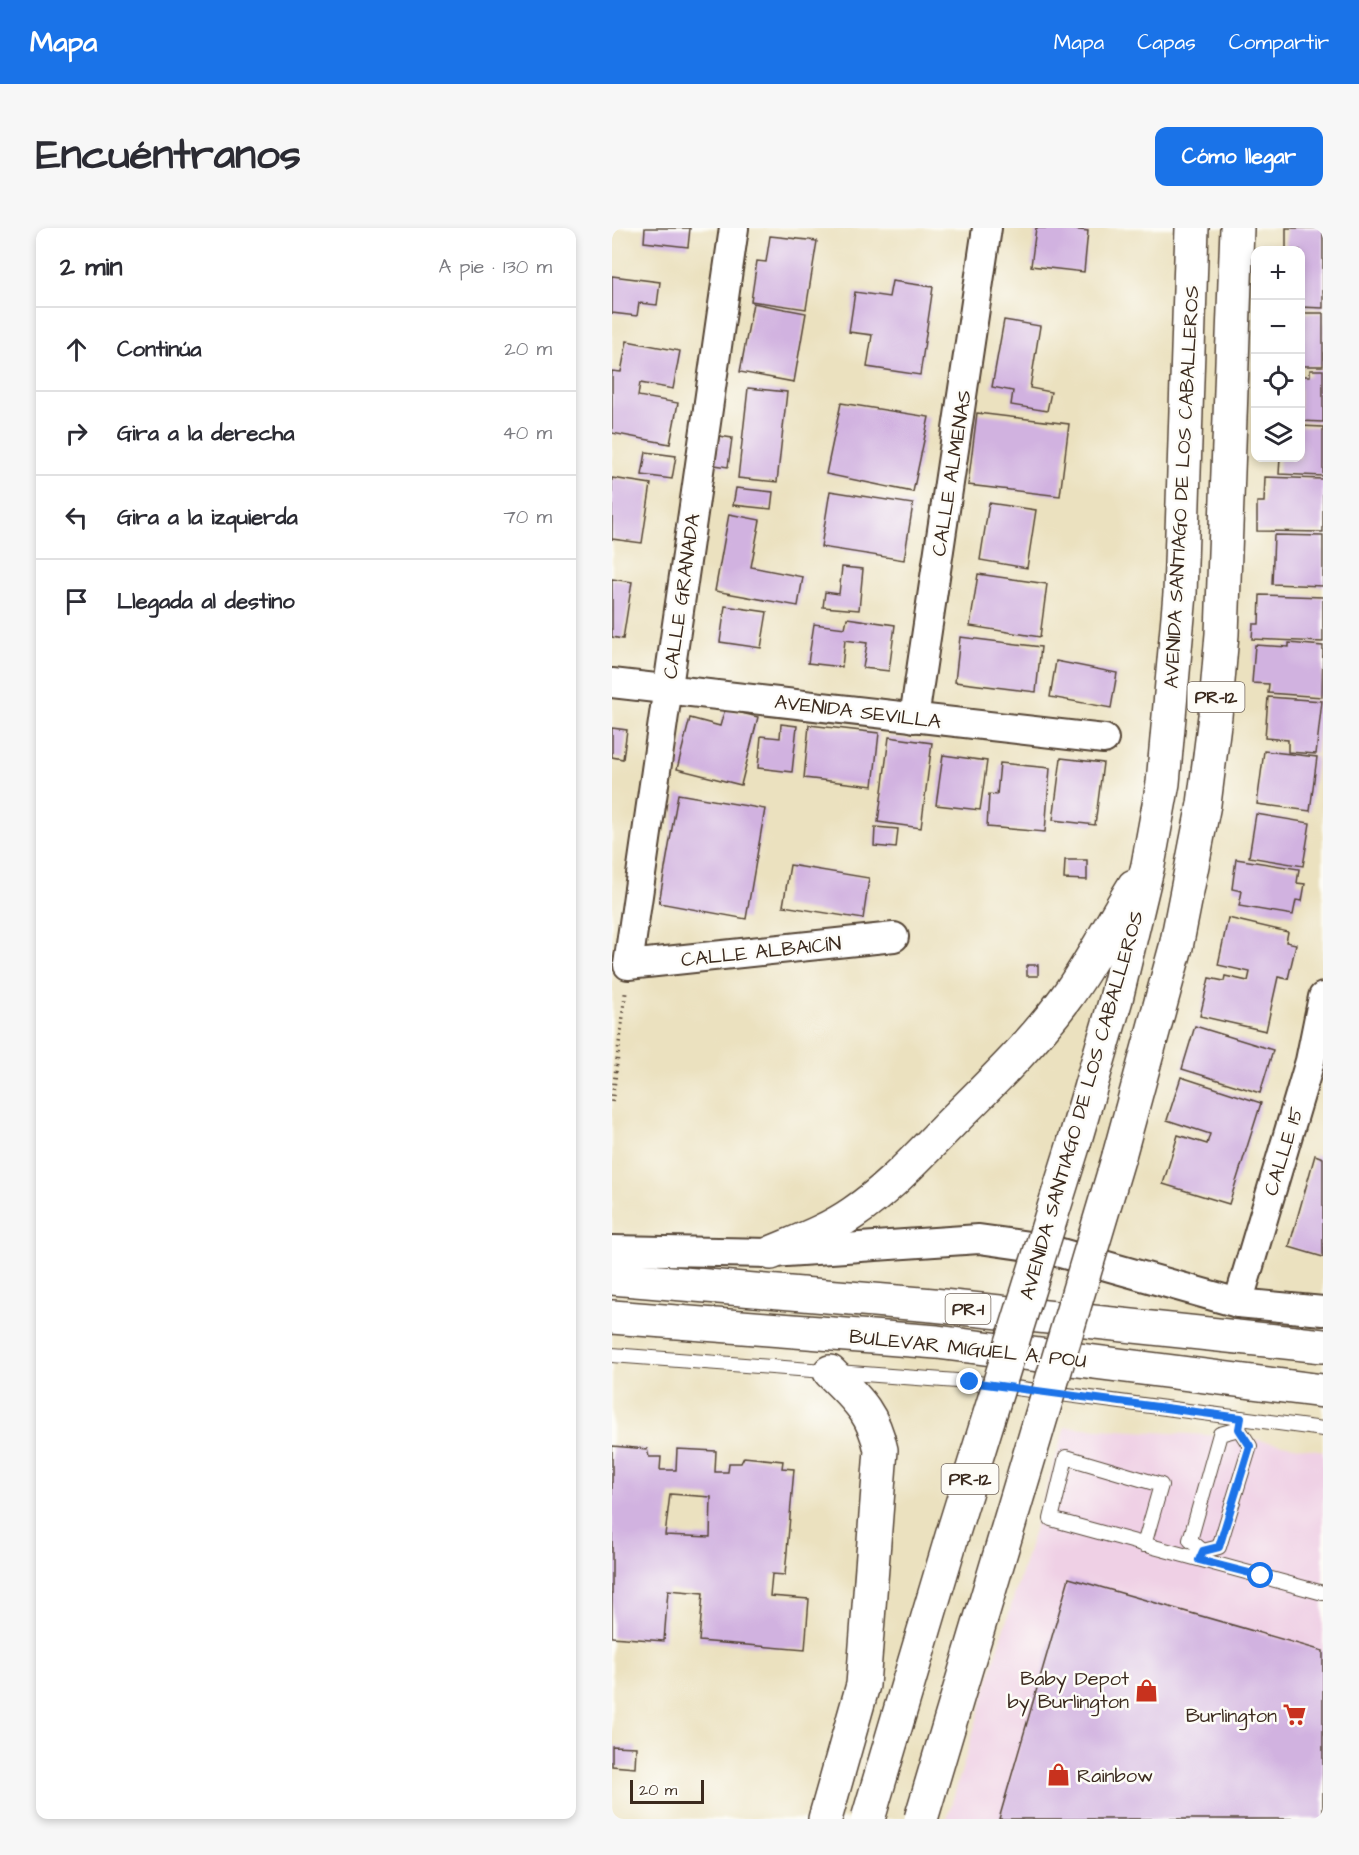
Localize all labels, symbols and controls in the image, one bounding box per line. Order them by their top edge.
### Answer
text: Mapa [30,23,97,62]
text: Mapa [1054,28,1104,57]
text: Capas [1137,28,1196,57]
text: Compartir [1229,28,1329,57]
text: Encuéntranos [36,127,301,185]
button: Cómo llegar [1155,127,1323,186]
map controls [1251,246,1305,462]
button: + [1251,246,1305,300]
text: 2 min [60,249,122,285]
text: A pie · 130 m [438,253,552,281]
street label: AVENIDA SANTIAGO DE LOS CABALLEROS [1157,285,1207,689]
button: − [1251,300,1305,354]
icon: ahead [60,333,93,366]
text: Continúa [117,334,202,365]
text: 20 m [504,335,552,363]
button: locate [1251,354,1305,408]
street label: CALLE ALMENAS [925,388,979,558]
button: layers [1251,408,1305,462]
icon: right [60,417,93,450]
text: Gira a la derecha [117,418,294,449]
text: 40 m [502,419,552,447]
icon: left [60,501,93,534]
text: Gira a la izquierda [117,502,298,533]
text: 70 m [504,503,552,531]
street label: CALLE GRANADA [657,512,707,681]
icon: arrive [60,585,93,618]
text: Llegada al destino [117,586,295,617]
road number: PR-12 [1188,682,1244,712]
street label: AVENIDA SEVILLA [773,688,943,736]
street label: AVENIDA SANTIAGO DE LOS CABALLEROS [1013,907,1151,1303]
street label: CALLE ALBAICÍN [680,930,843,974]
street label: CALLE 15 [1257,1104,1311,1199]
road number: PR-1 [946,1294,990,1324]
street label: BULEVAR MIGUEL A. POU [848,1323,1088,1375]
route end [956,1368,982,1394]
road number: PR-12 [942,1464,998,1494]
route start [1247,1562,1273,1588]
place label: Baby Depot by Burlington [1008,1665,1129,1717]
shop icon: Baby Depot by Burlington [1134,1677,1160,1703]
place label: Burlington [1186,1702,1277,1731]
supermarket icon: Burlington [1282,1702,1308,1728]
shop icon: Rainbow [1046,1762,1072,1788]
place label: Rainbow [1077,1762,1153,1790]
scale bar [630,1777,704,1804]
text: 20 m [639,1779,677,1801]

